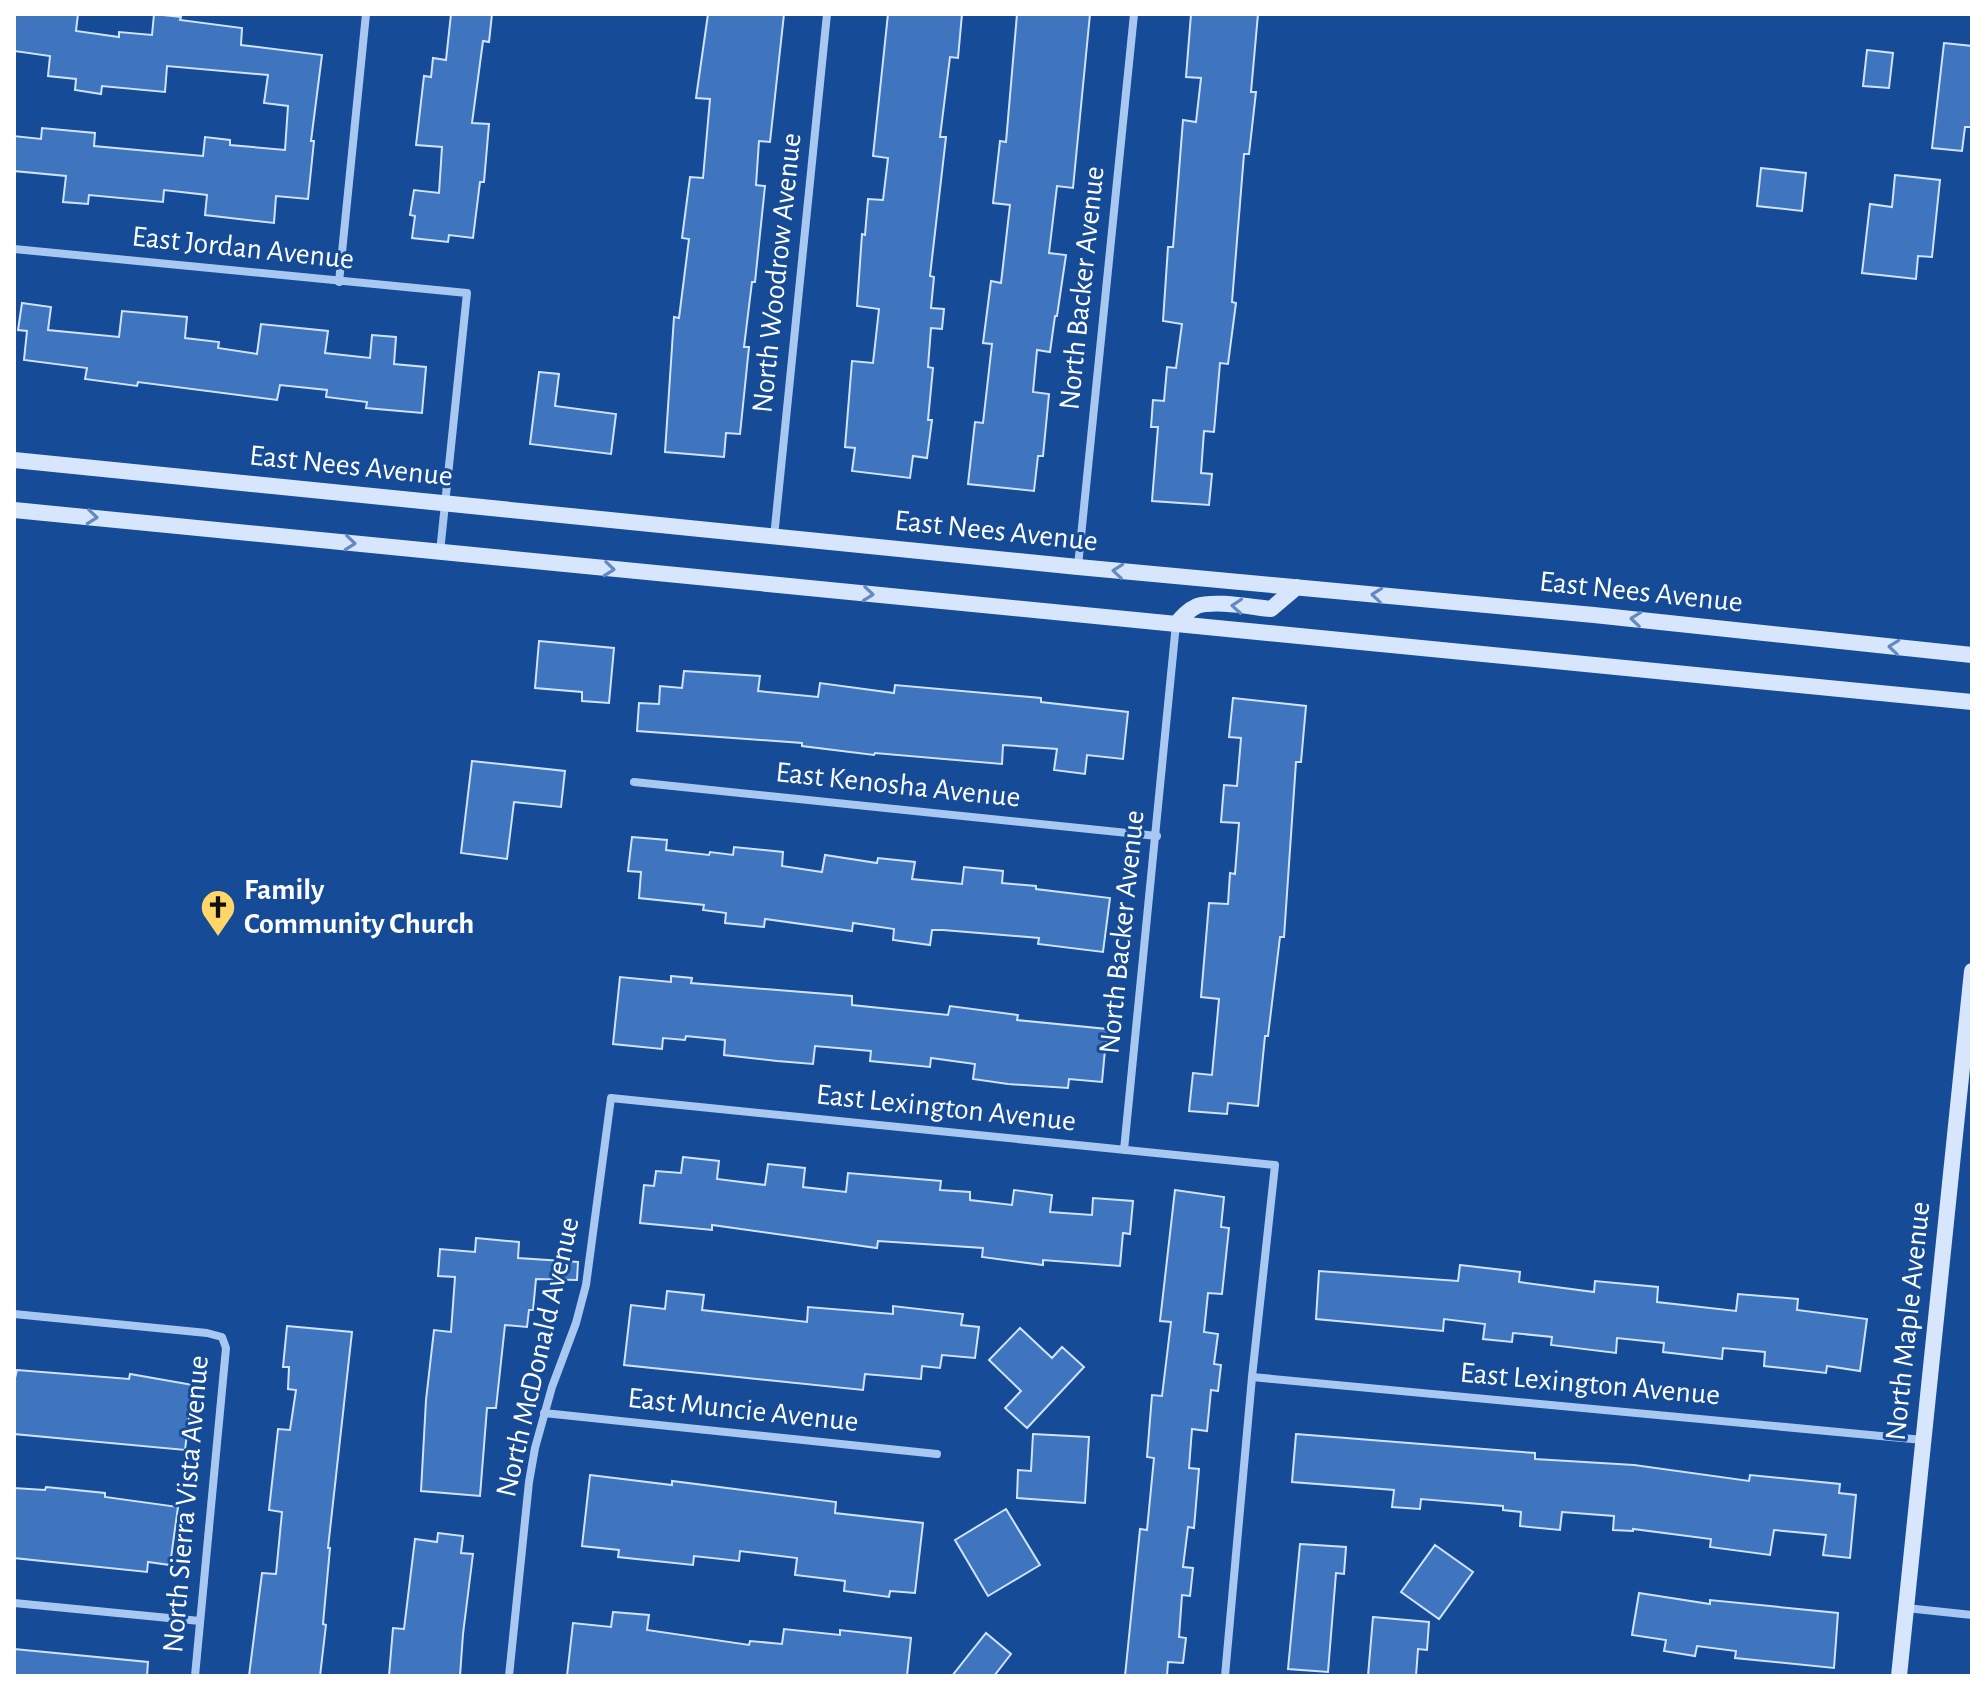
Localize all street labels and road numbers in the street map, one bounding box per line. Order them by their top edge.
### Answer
street label: North Woodrow Avenue [747,132,807,414]
street label: North Backer Avenue [1054,165,1110,411]
street label: East Jordan Avenue [130,221,356,275]
street label: East Nees Avenue [248,440,454,492]
street label: East Nees Avenue [893,505,1099,557]
street label: East Nees Avenue [1538,566,1744,618]
street label: East Kenosha Avenue [774,757,1022,813]
street label: North Backer Avenue [1094,809,1150,1055]
street label: East Lexington Avenue [815,1079,1077,1137]
street label: North Maple Avenue [1881,1200,1935,1442]
street label: North McDonald Avenue [491,1214,585,1500]
street label: North Sierra Vista Avenue [158,1354,214,1654]
street label: East Lexington Avenue [1459,1358,1721,1410]
street label: East Muncie Avenue [626,1383,860,1437]

